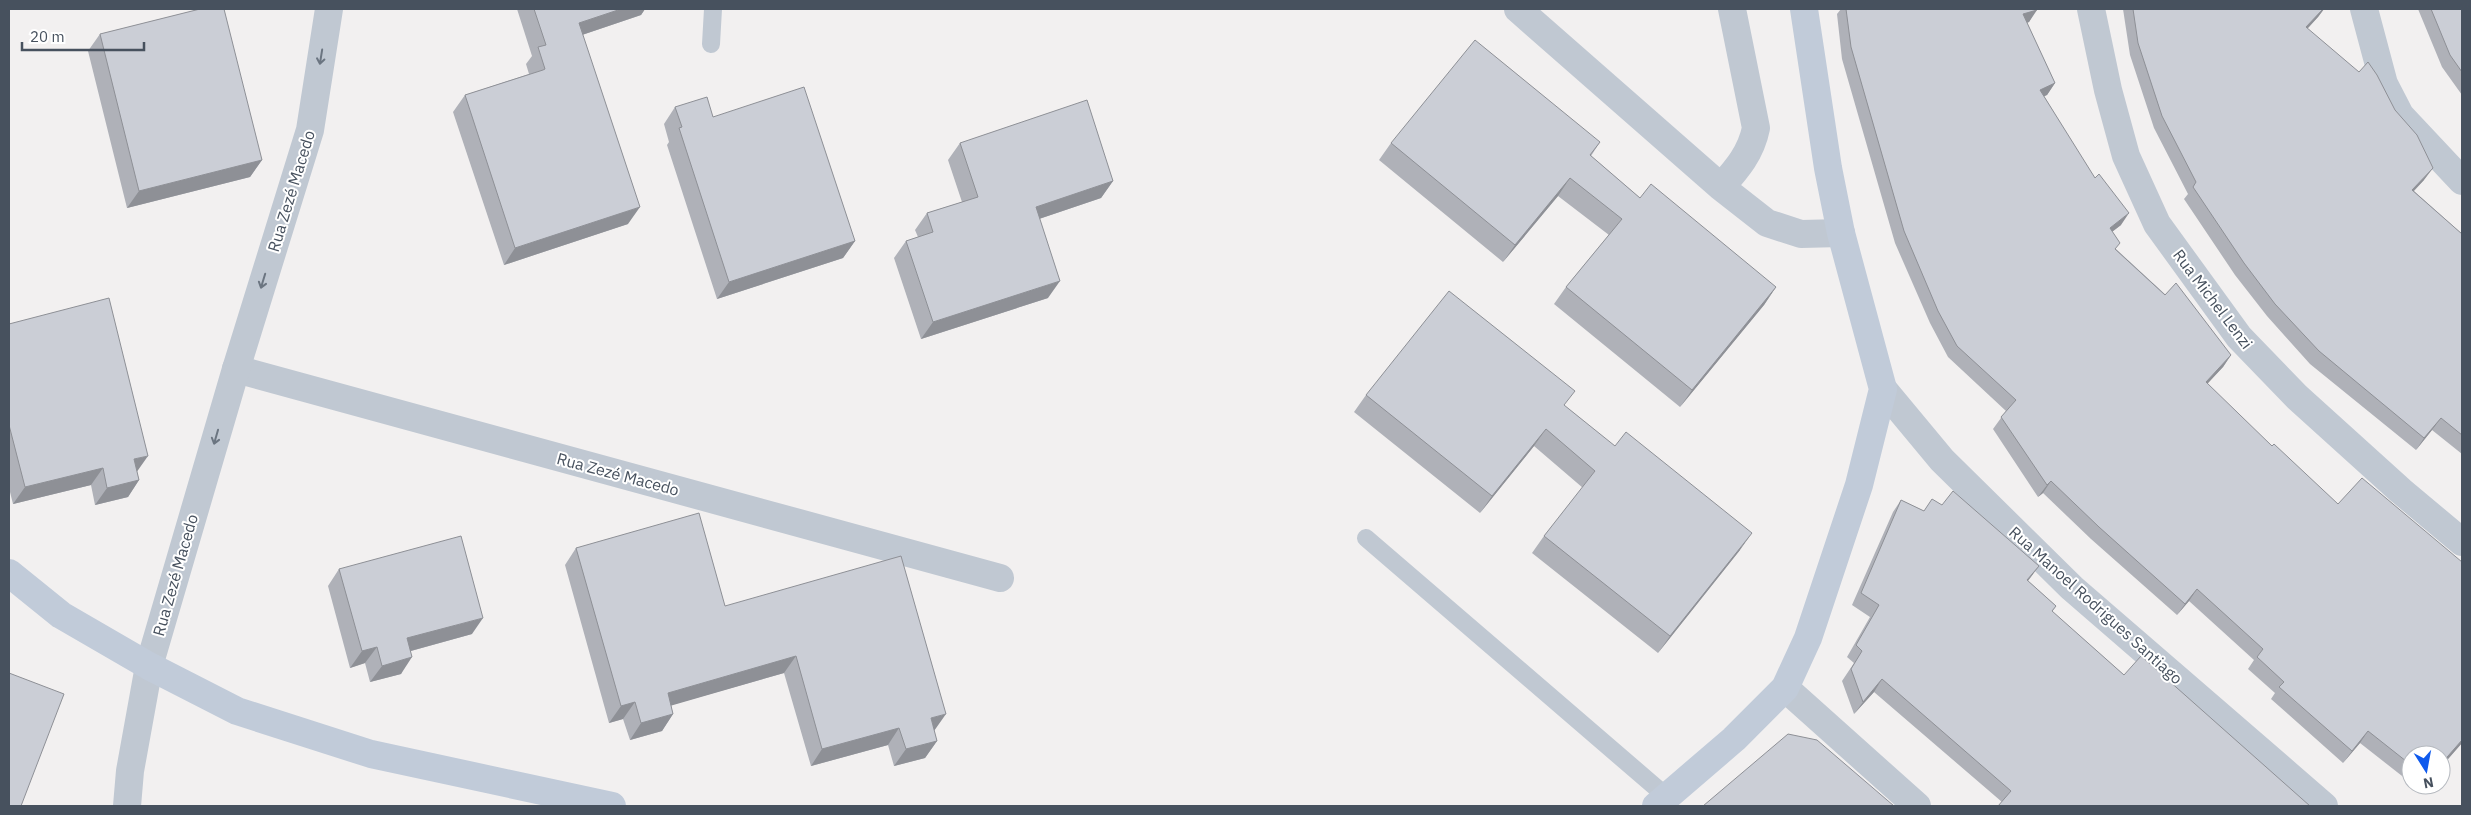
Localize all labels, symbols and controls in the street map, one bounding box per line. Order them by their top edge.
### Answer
scale bar [22,20,145,52]
text: 20 m [30,27,65,46]
one-way arrow [316,49,326,65]
street label: Rua Zezé Macedo [263,128,319,254]
street label: Rua Michel Lenzi [2169,245,2257,353]
one-way arrow [258,273,267,289]
one-way arrow [210,429,220,445]
street label: Rua Zezé Macedo [555,448,681,500]
street label: Rua Zezé Macedo [148,512,202,638]
street label: Rua Manoel Rodrigues Santiago [2005,522,2187,688]
north arrow [2401,745,2451,795]
text: N [2422,773,2435,793]

